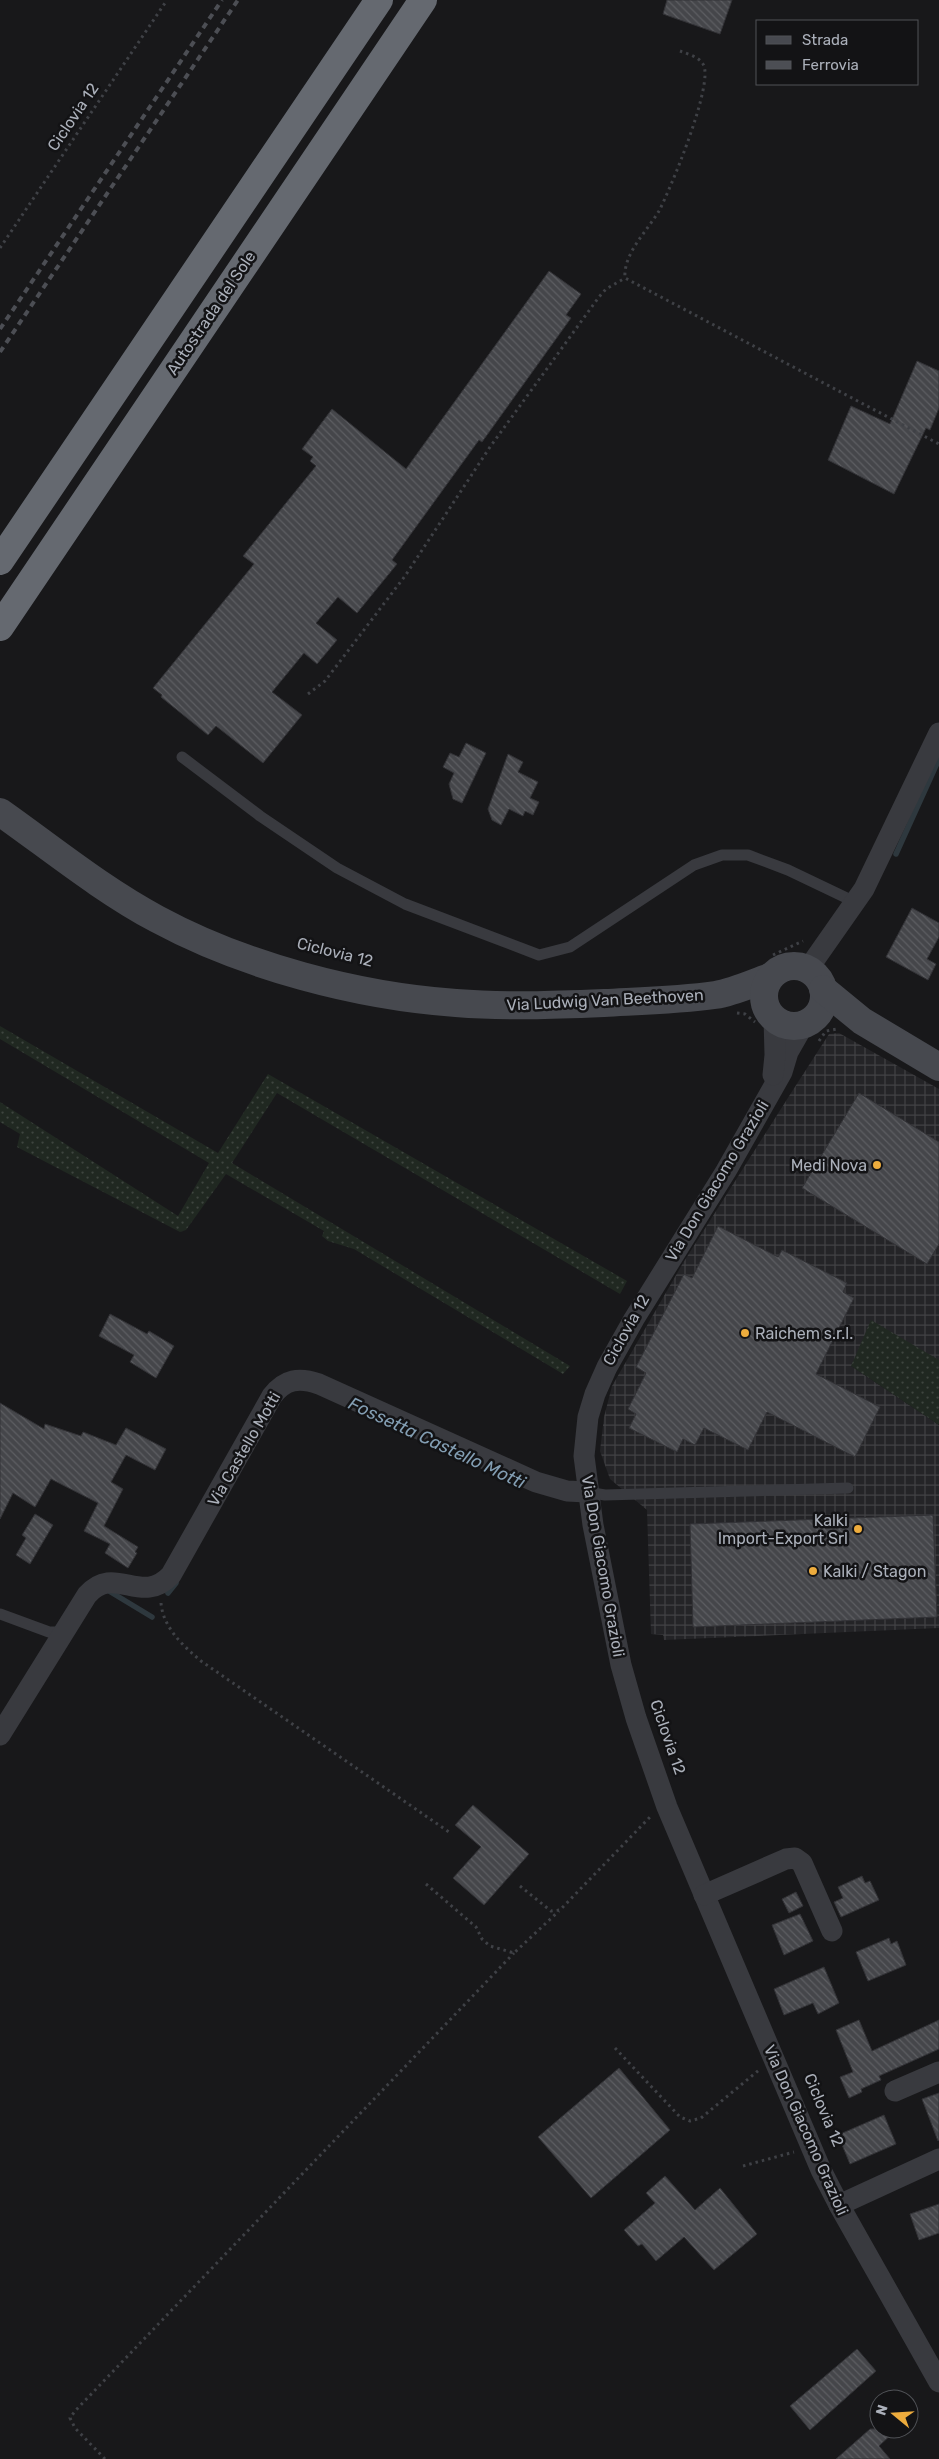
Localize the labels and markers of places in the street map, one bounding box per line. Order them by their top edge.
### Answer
place label: Medi Nova [791,1156,867,1175]
marker: Medi Nova [871,1159,883,1171]
place label: Raichem s.r.l. [755,1324,853,1343]
marker: Raichem s.r.l. [739,1327,751,1339]
place label: Kalki Import-Export Srl [718,1511,848,1548]
marker: Kalki Import-Export Srl [852,1523,864,1535]
place label: Kalki / Stagon [823,1562,926,1581]
marker: Kalki / Stagon [807,1565,819,1577]

